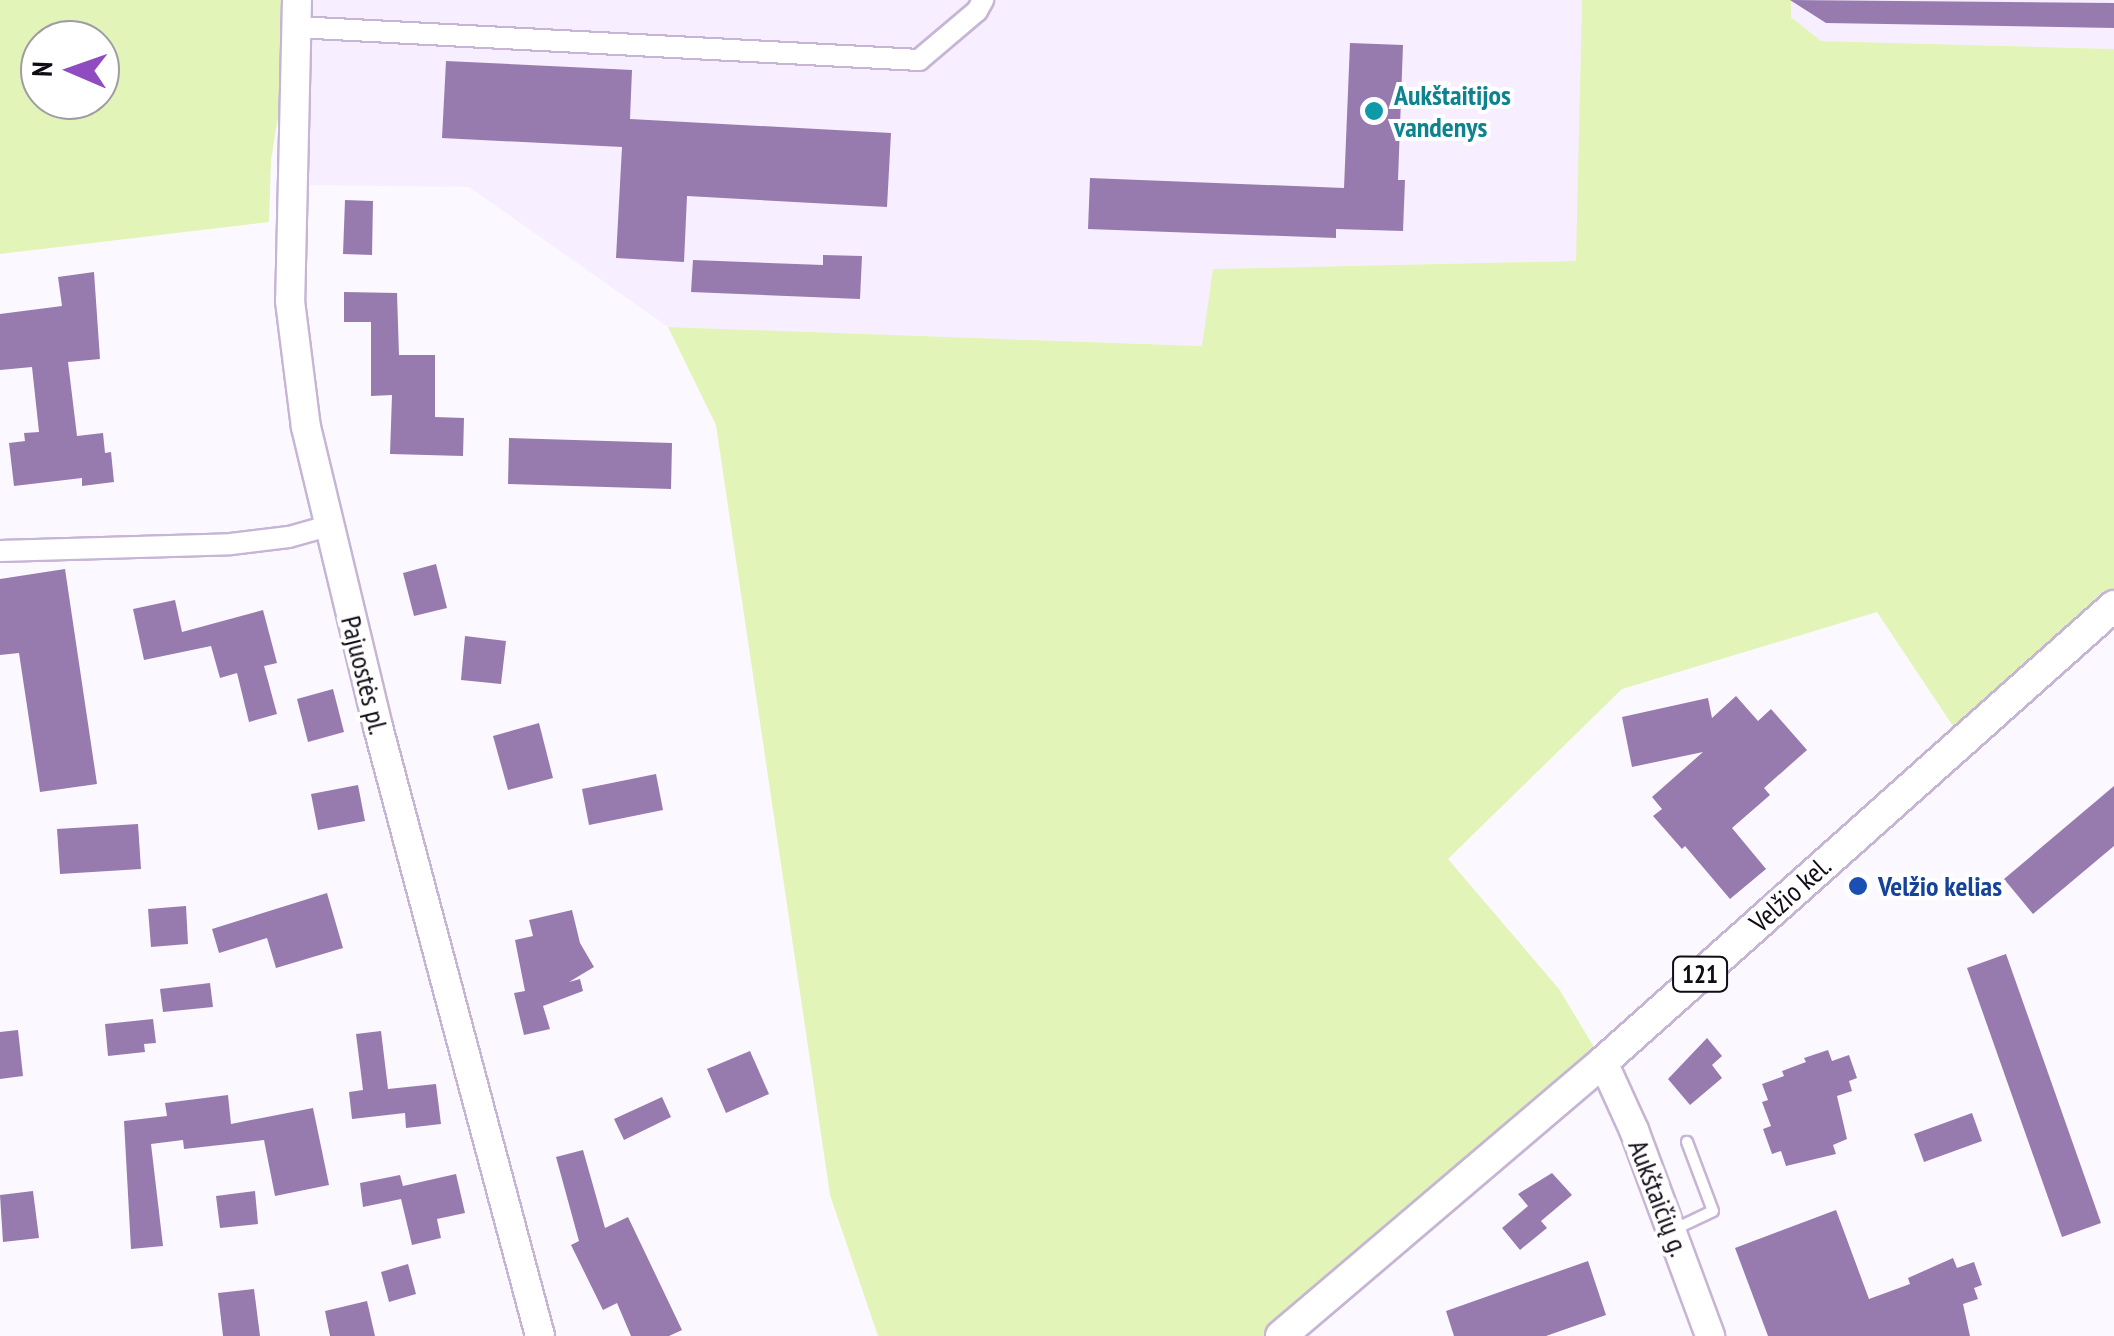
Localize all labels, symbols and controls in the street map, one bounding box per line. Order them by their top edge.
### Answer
north arrow [20,20,120,120]
text: N [23,61,60,77]
place label: Aukštaitijos vandenys [1394,78,1511,144]
marker: Aukštaitijos vandenys [1363,100,1385,122]
street label: Pajuostės pl. [334,612,396,738]
street label: Velžio kel. [1743,849,1837,939]
place label: Velžio kelias [1878,869,2002,903]
marker: Velžio kelias [1847,875,1869,897]
road number: 121 [1670,954,1730,994]
street label: Aukštaičių g. [1621,1135,1697,1261]

